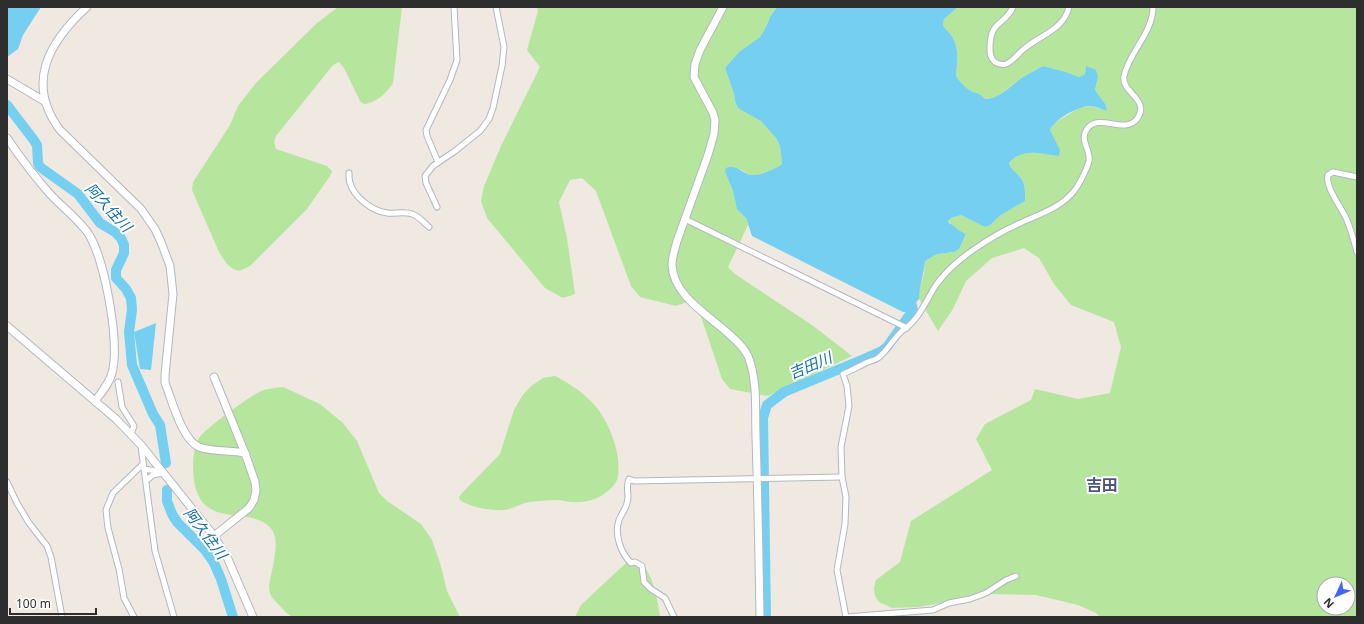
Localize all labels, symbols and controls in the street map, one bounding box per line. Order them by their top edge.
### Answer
water label: 阿久住川 [81,178,138,237]
water label: 吉田川 [785,346,836,383]
district label: 吉田 [1086,474,1118,496]
water label: 阿久住川 [180,503,233,565]
north arrow [1316,576,1356,616]
scale bar [10,590,96,616]
text: 100 m [16,595,51,612]
text: N [1320,595,1337,612]

